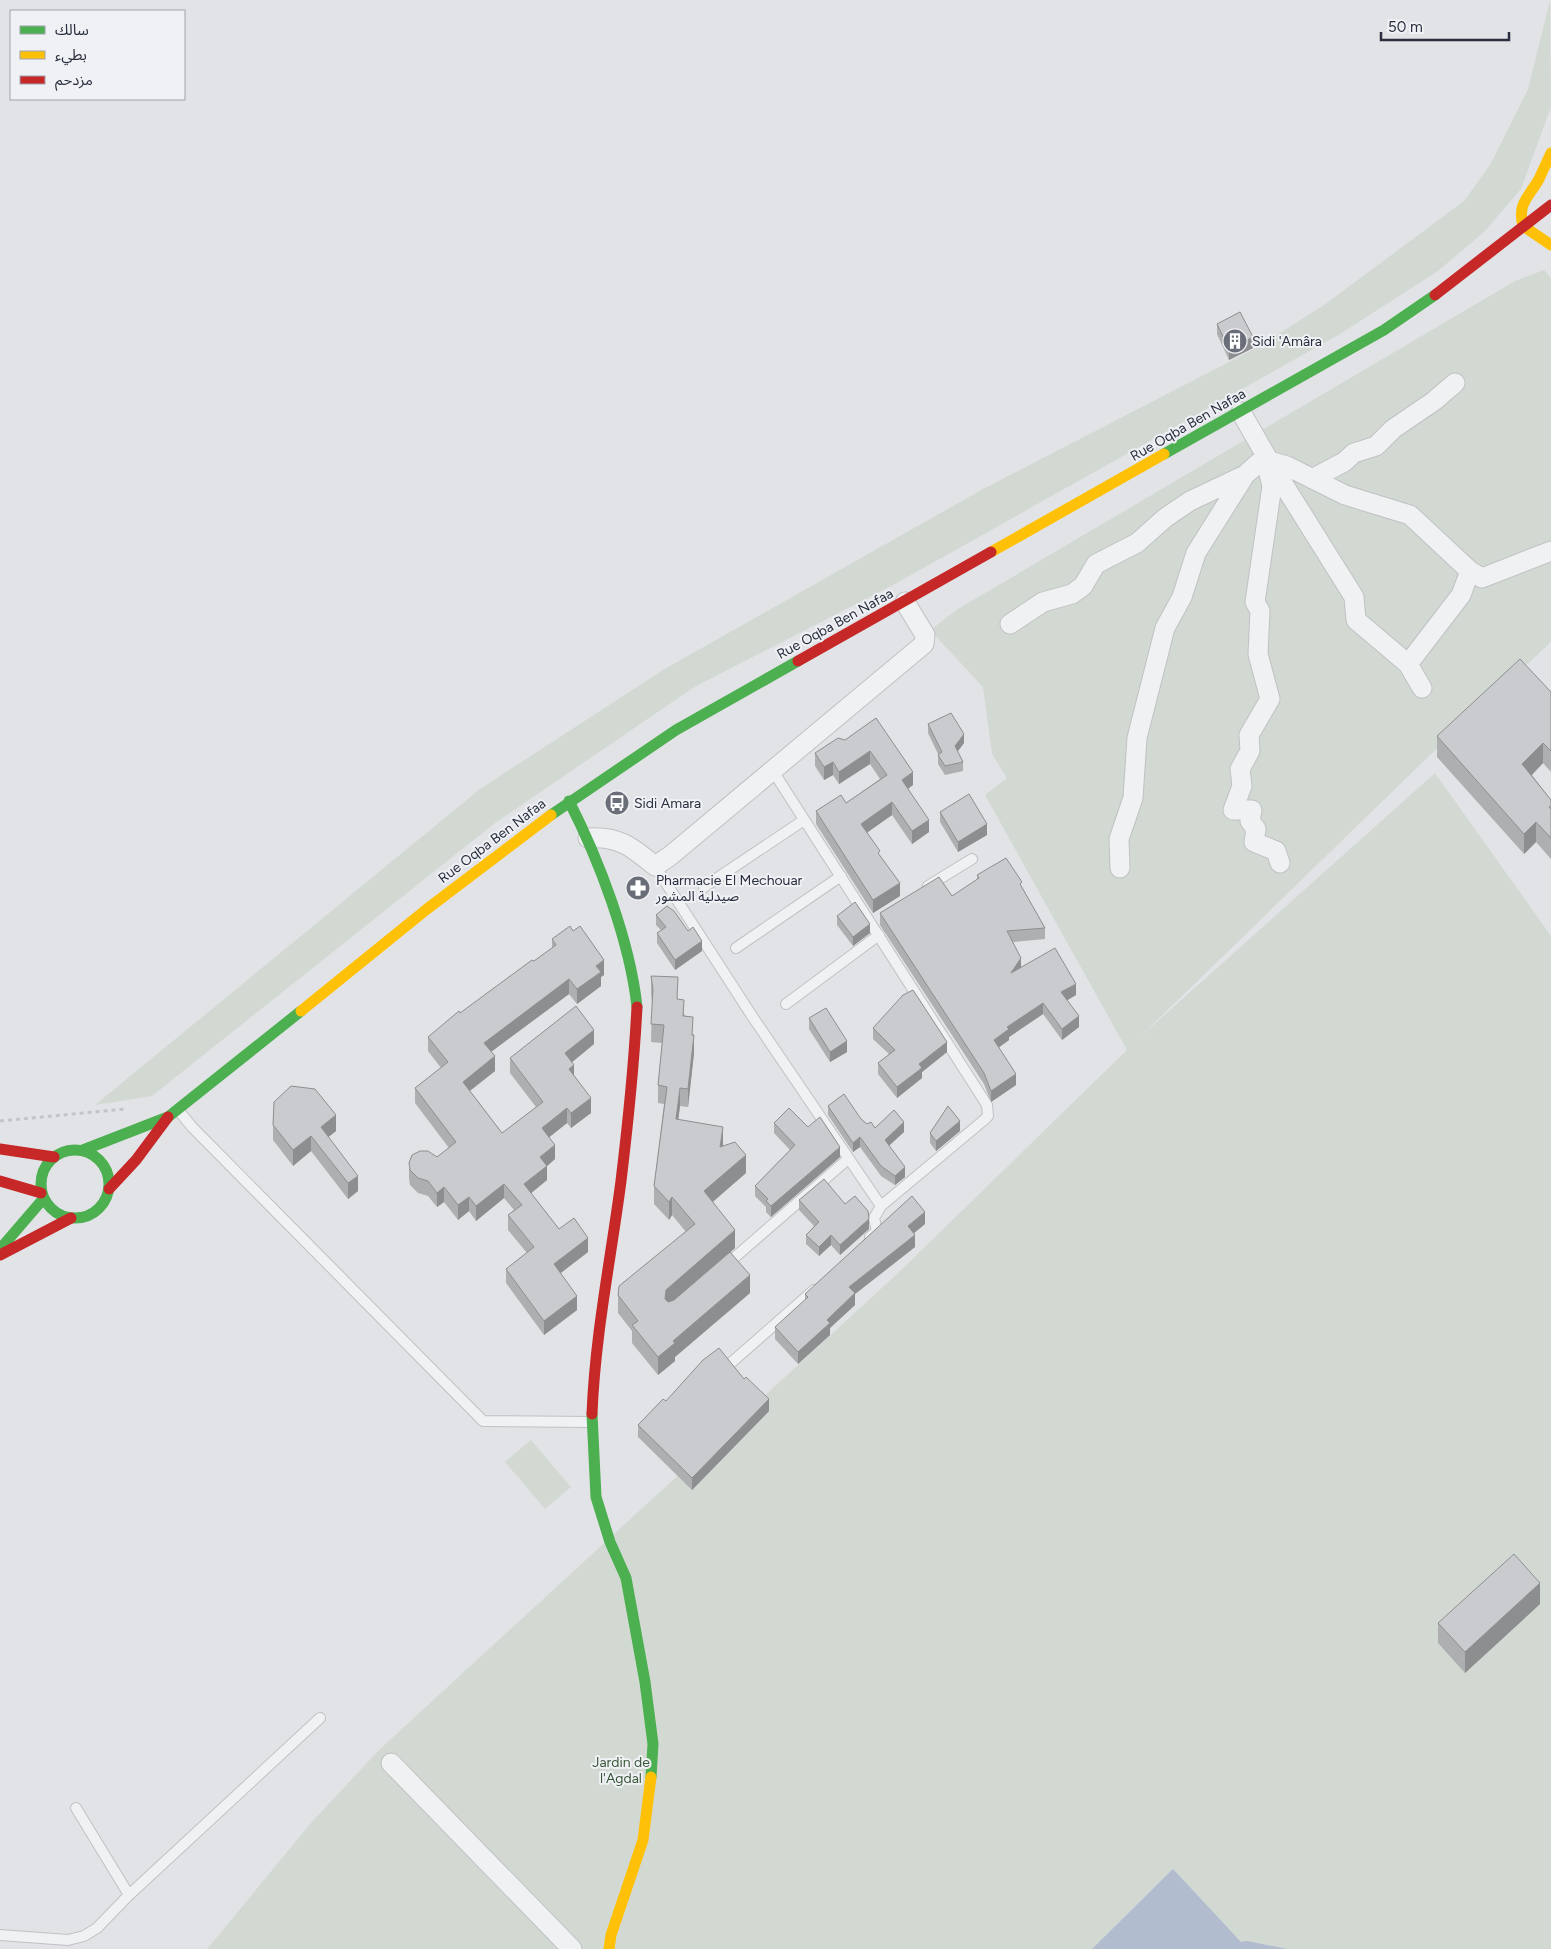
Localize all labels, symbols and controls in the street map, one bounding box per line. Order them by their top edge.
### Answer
legend [10,10,185,100]
scale bar [1381,10,1508,42]
text: 50 m [1388,18,1423,36]
text: سالك [55,21,89,39]
text: بطيء [55,46,87,66]
text: مزدحم [55,71,93,91]
building icon: Sidi 'Amâra [1222,328,1248,354]
place label: Sidi 'Amâra [1252,333,1322,350]
street label: Rue Oqba Ben Nafaa [1127,385,1249,465]
street label: Rue Oqba Ben Nafaa [774,585,896,663]
bus stop icon: Sidi Amara [604,790,630,816]
street label: Rue Oqba Ben Nafaa [435,795,549,887]
place label: Sidi Amara [634,795,701,812]
place label: Pharmacie El Mechouar صيدلية المشور [655,872,803,905]
pharmacy icon: Pharmacie El Mechouar صيدلية المشور [625,875,651,901]
park label: Jardin de l'Agdal [592,1754,650,1787]

